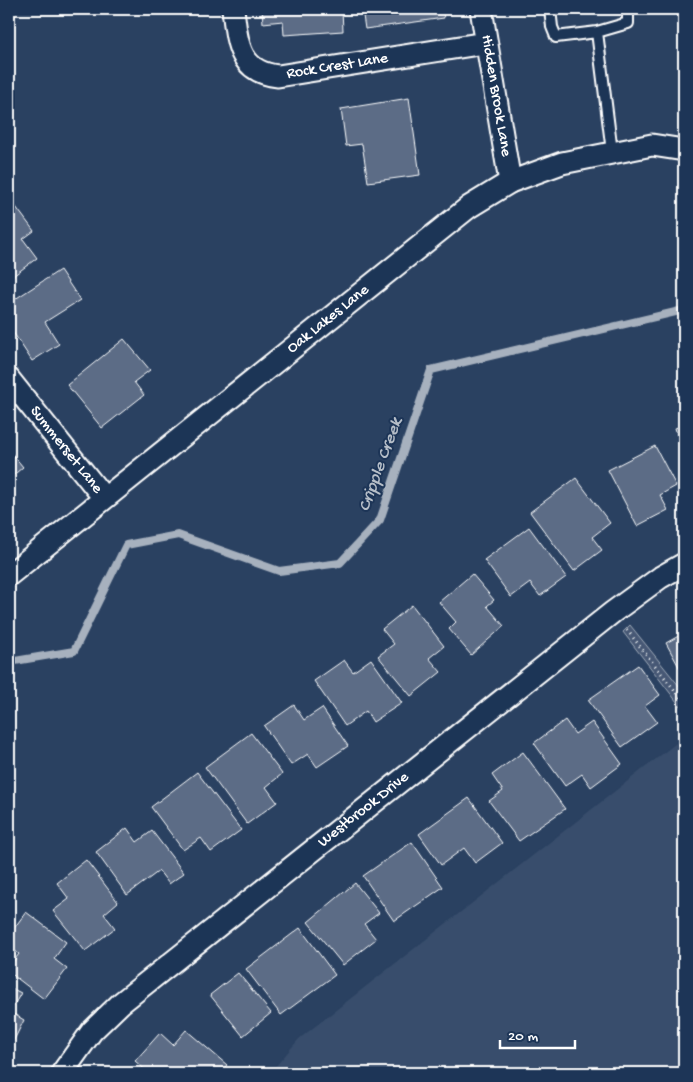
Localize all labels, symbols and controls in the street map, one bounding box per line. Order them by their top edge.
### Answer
street label: Hidden Brook Lane [476,34,515,159]
street label: Rock Crest Lane [285,49,390,84]
street label: Oak Lakes Lane [283,280,374,358]
street label: Summerset Lane [25,402,107,498]
water label: Cripple Creek [354,414,408,515]
street label: Westbrook Drive [314,768,414,852]
scale bar [500,1017,576,1049]
text: 20 m [508,1028,538,1046]

